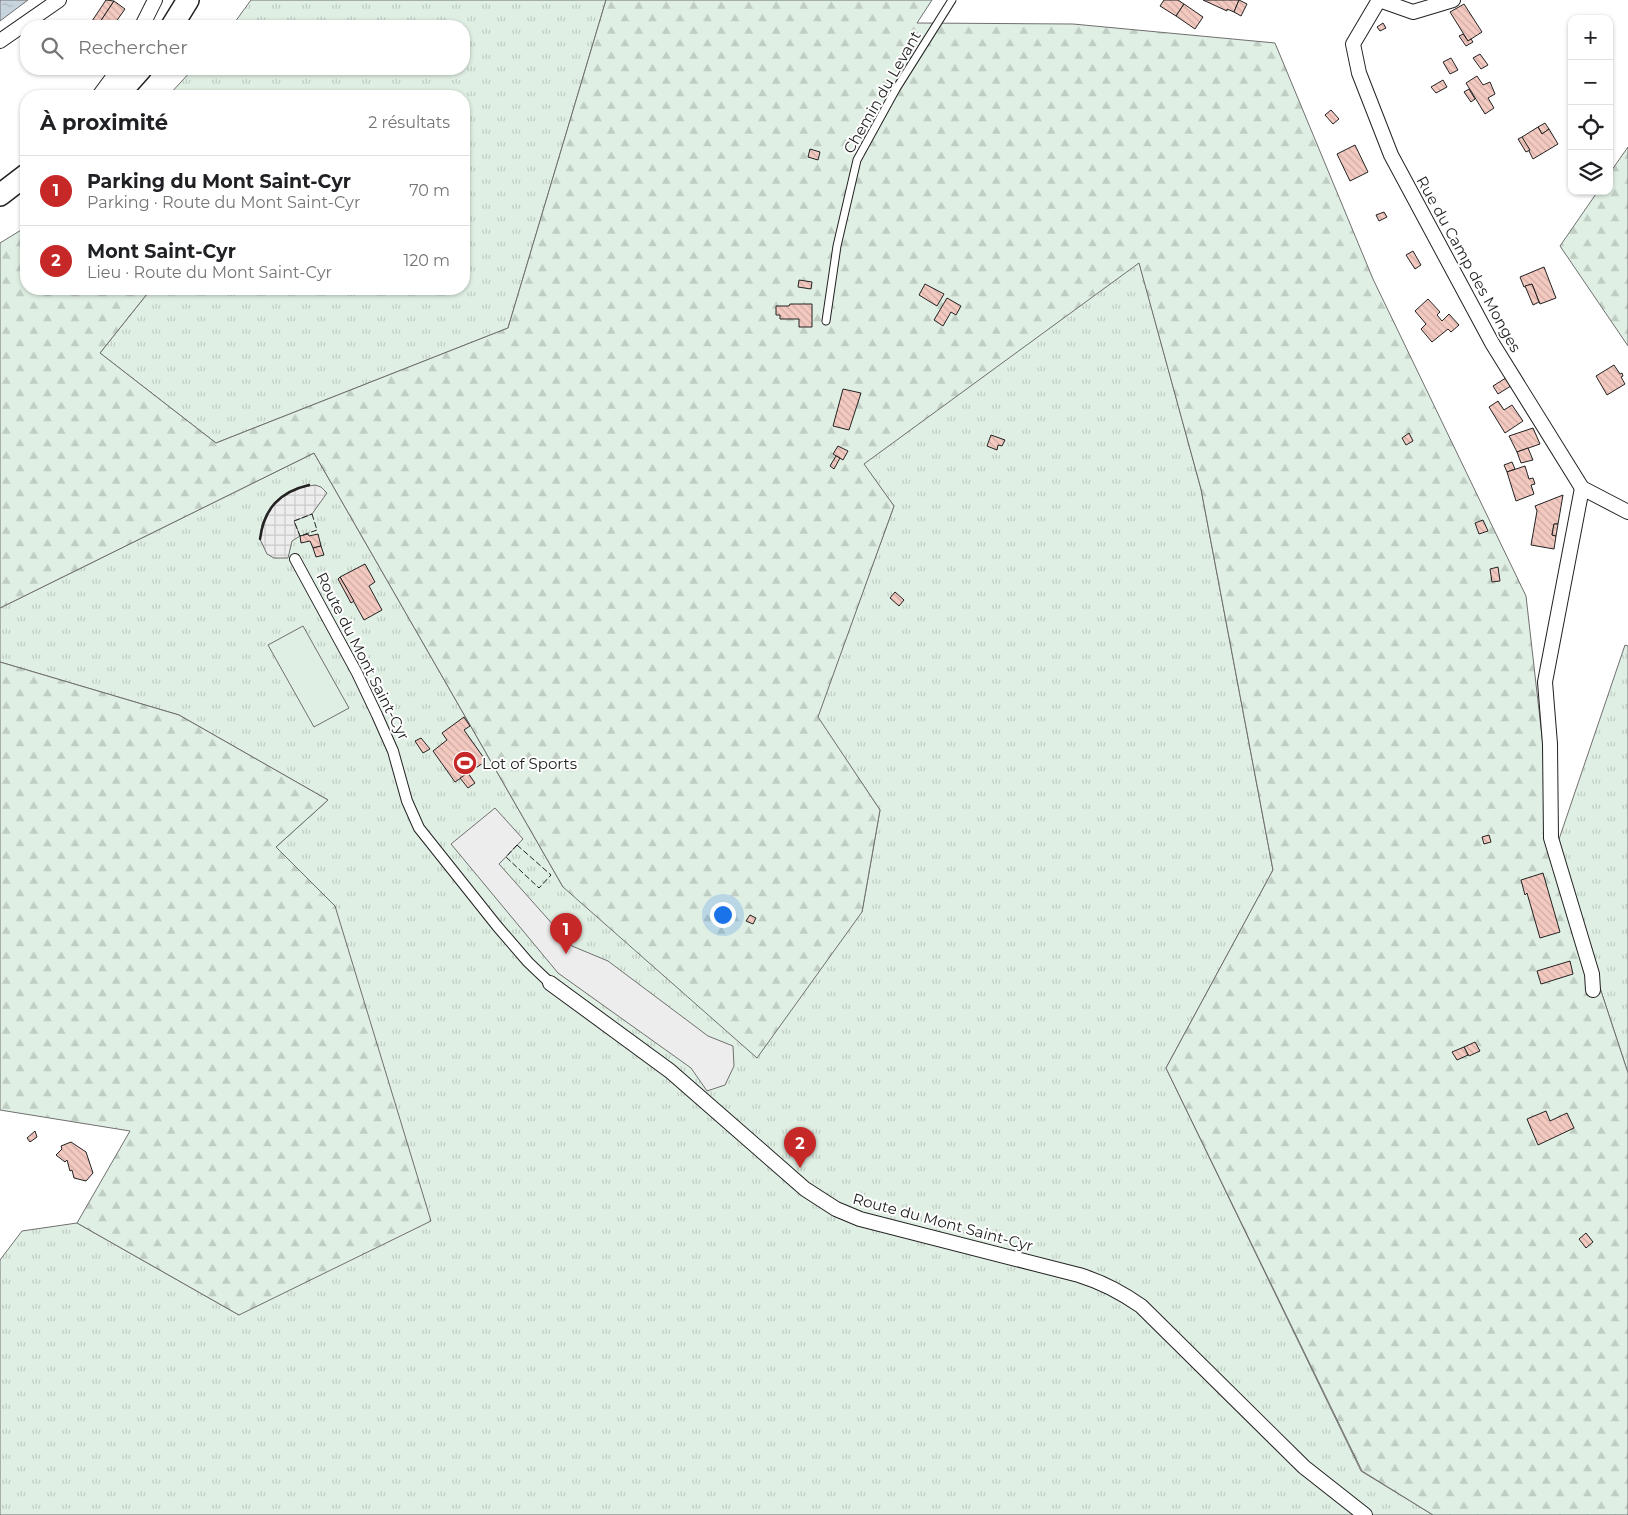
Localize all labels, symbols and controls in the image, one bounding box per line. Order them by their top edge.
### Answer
map controls [1568,15,1613,195]
button: + [1568,15,1613,60]
search box [20,20,470,75]
street label: Chemin du Levant [839,27,925,157]
icon: search [38,34,66,62]
text: Rechercher [78,36,188,59]
button: − [1568,60,1613,105]
button: locate [1568,105,1613,150]
text: À proximité [40,110,168,135]
text: 2 résultats [368,113,450,132]
button: layers [1568,150,1613,195]
text: Parking du Mont Saint-Cyr [87,170,351,193]
street label: Rue du Camp des Monges [1413,173,1525,355]
text: 1 [53,181,59,200]
text: 70 m [409,181,450,200]
text: Parking · Route du Mont Saint-Cyr [87,193,360,212]
text: Mont Saint-Cyr [87,240,236,263]
text: 2 [51,251,61,270]
text: 120 m [403,251,450,270]
text: Lieu · Route du Mont Saint-Cyr [87,263,332,282]
street label: Route du Mont Saint-Cyr [312,569,414,743]
sports icon: Lot of Sports [452,750,478,776]
place label: Lot of Sports [482,754,577,773]
your location [710,902,736,928]
pin: 1 [550,913,582,954]
pin: 2 [784,1127,816,1168]
street label: Route du Mont Saint-Cyr [851,1189,1035,1255]

